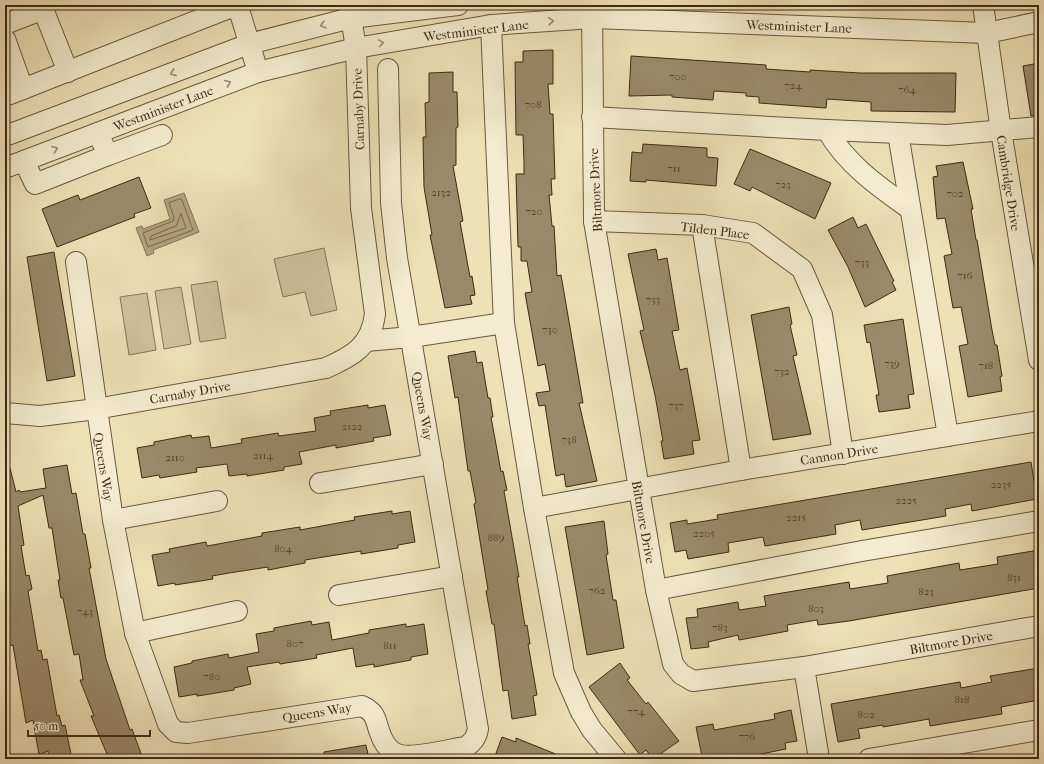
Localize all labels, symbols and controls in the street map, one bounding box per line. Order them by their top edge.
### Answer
street label: Westminister Lane [422,17,530,45]
one-way arrow [548,17,554,26]
street label: Westminister Lane [745,17,853,36]
one-way arrow [320,20,327,29]
one-way arrow [378,40,384,48]
street label: Carnaby Drive [350,67,367,150]
one-way arrow [170,68,177,76]
house number: 700 [669,70,687,83]
house number: 724 [784,79,802,92]
one-way arrow [225,80,232,88]
street label: Westminister Lane [110,82,216,135]
house number: 764 [898,83,916,96]
house number: 708 [525,98,541,111]
street label: Cambridge Drive [994,134,1024,232]
one-way arrow [51,146,58,154]
street label: Biltmore Drive [586,147,605,232]
house number: 711 [667,162,681,175]
house number: 723 [775,178,791,191]
house number: 2132 [431,186,451,199]
house number: 702 [947,187,964,200]
house number: 720 [526,205,543,218]
street label: Tilden Place [680,219,751,242]
house number: 733 [855,256,869,269]
house number: 716 [957,269,973,282]
house number: 733 [646,293,660,306]
house number: 730 [542,323,558,336]
house number: 739 [884,357,900,370]
house number: 718 [979,359,993,372]
house number: 732 [774,365,790,378]
street label: Queens Way [409,370,436,443]
street label: Carnaby Drive [149,378,232,407]
house number: 737 [668,399,684,412]
house number: 2122 [342,420,363,433]
street label: Queens Way [91,431,117,504]
house number: 738 [561,433,577,446]
street label: Cannon Drive [799,441,880,468]
house number: 2114 [253,449,274,462]
house number: 2110 [165,451,185,464]
house number: 2235 [991,478,1012,491]
street label: Biltmore Drive [629,479,658,565]
house number: 2225 [895,494,917,507]
house number: 2215 [786,511,806,524]
house number: 2205 [693,527,715,540]
house number: 889 [488,531,505,544]
house number: 804 [274,542,292,555]
house number: 831 [1007,571,1021,584]
house number: 762 [589,584,606,597]
house number: 823 [918,585,934,598]
house number: 803 [808,602,824,615]
house number: 743 [77,605,93,618]
house number: 783 [712,621,728,634]
street label: Biltmore Drive [908,628,994,657]
house number: 807 [287,637,303,650]
house number: 811 [383,639,397,652]
house number: 780 [204,670,220,683]
house number: 818 [955,693,969,706]
street label: Queens Way [281,699,354,725]
house number: 774 [628,705,645,718]
house number: 802 [857,708,875,721]
scale bar [28,712,150,738]
text: 50 m [34,719,58,733]
house number: 776 [739,730,755,743]

